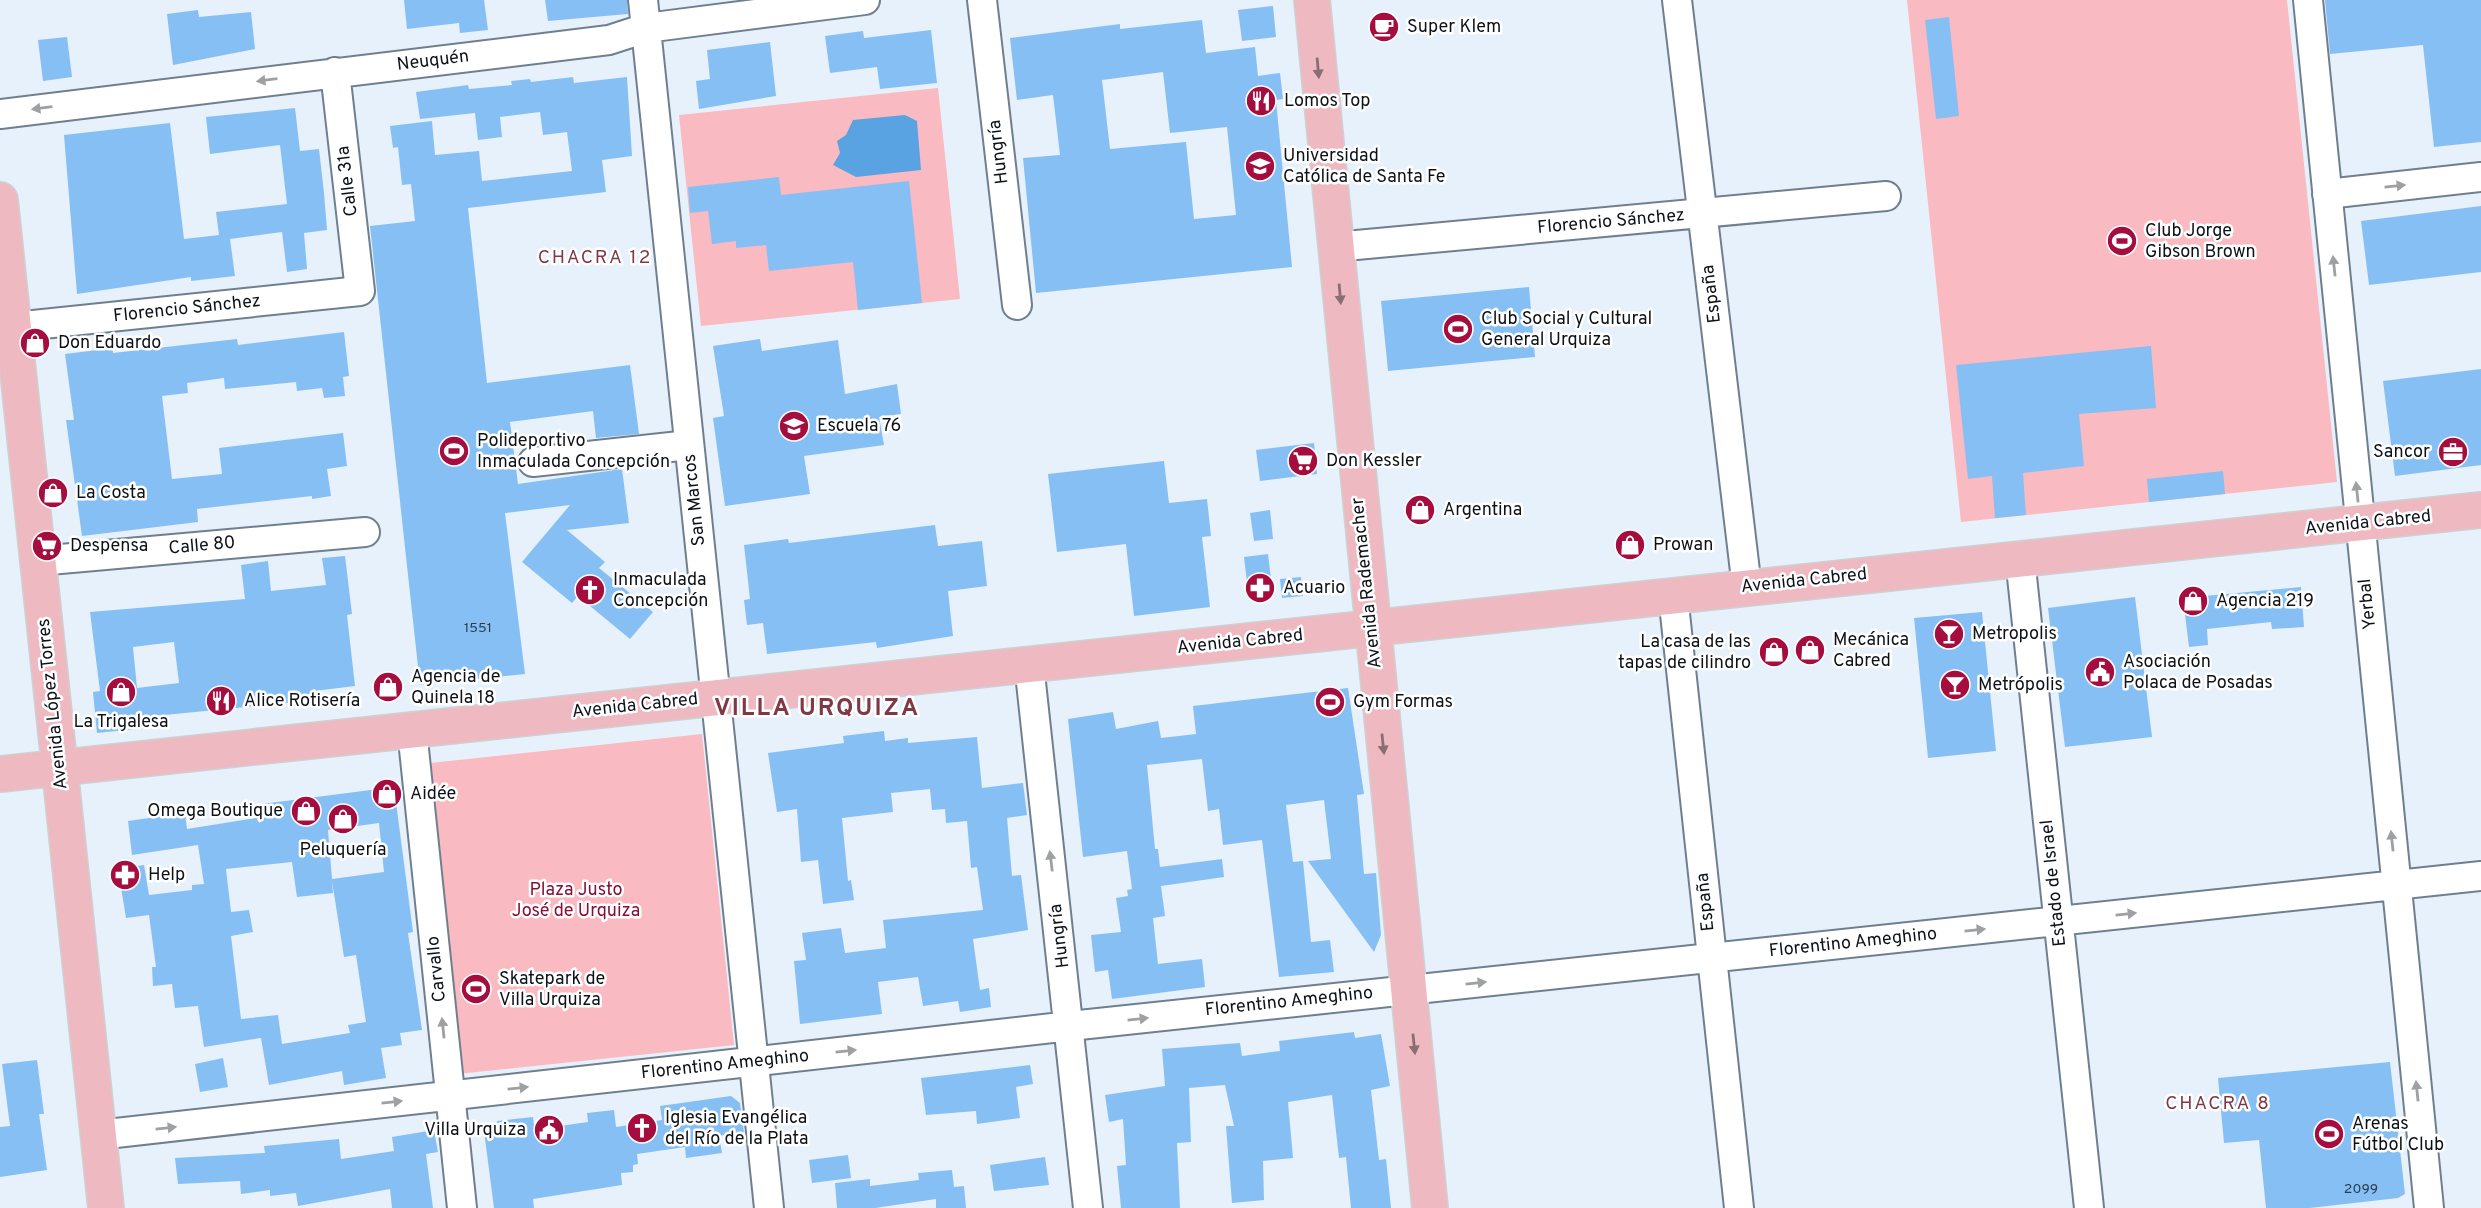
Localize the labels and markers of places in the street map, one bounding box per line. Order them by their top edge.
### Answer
cafe icon: Super Klem [1367,10,1401,44]
place label: Super Klem [1407,16,1501,39]
restaurant icon: Lomos Top [1244,84,1278,118]
place label: Lomos Top [1284,90,1370,113]
place label: Universidad Católica de Santa Fe [1283,145,1445,189]
school or university icon: Universidad Católica de Santa Fe [1243,149,1277,183]
place label: Club Jorge Gibson Brown [2145,220,2256,264]
sports icon: Club Jorge Gibson Brown [2105,224,2139,258]
place label: Club Social y Cultural General Urquiza [1481,308,1652,352]
sports icon: Club Social y Cultural General Urquiza [1441,312,1475,346]
shop icon: Don Eduardo [18,326,52,360]
place label: Don Eduardo [58,332,161,355]
school or university icon: Escuela 76 [777,409,811,443]
place label: Escuela 76 [817,415,901,438]
place label: Polideportivo Inmaculada Concepción [477,430,670,474]
sports icon: Polideportivo Inmaculada Concepción [437,434,471,468]
office icon: Sancor [2436,435,2470,469]
place label: Sancor [2373,441,2430,464]
supermarket icon: Don Kessler [1286,444,1320,478]
place label: Don Kessler [1326,450,1422,473]
shop icon: La Costa [36,476,70,510]
place label: La Costa [76,482,146,505]
shop icon: Argentina [1403,493,1437,527]
place label: Argentina [1443,499,1522,522]
shop icon: Prowan [1613,528,1647,562]
supermarket icon: Despensa [30,529,64,563]
place label: Prowan [1653,534,1713,557]
place label: Despensa [70,535,148,558]
place label: Inmaculada Concepción [613,569,708,613]
pharmacy icon: Acuario [1243,571,1277,605]
church icon: Inmaculada Concepción [573,573,607,607]
place label: Acuario [1283,577,1345,600]
shop icon: Agencia 219 [2176,584,2210,618]
place label: Agencia 219 [2216,590,2314,613]
bar icon: Metropolis [1932,617,1966,651]
place label: Metropolis [1972,623,2057,646]
place label: Mecánica Cabred [1833,629,1909,673]
place label: La casa de las tapas de cilindro [1618,631,1751,675]
shop icon: Mecánica Cabred [1793,633,1827,667]
shop icon: La casa de las tapas de cilindro [1757,635,1791,669]
place label: Asociación Polaca de Posadas [2123,651,2273,695]
public building icon: Asociación Polaca de Posadas [2083,655,2117,689]
place label: Agencia de Quinela 18 [411,666,500,710]
bar icon: Metrópolis [1938,668,1972,702]
shop icon: Agencia de Quinela 18 [371,670,405,704]
place label: Metrópolis [1978,674,2063,697]
shop icon: La Trigalesa [104,675,138,709]
restaurant icon: Alice Rotisería [204,684,238,718]
sports icon: Gym Formas [1313,685,1347,719]
place label: Alice Rotisería [244,690,360,713]
place label: Gym Formas [1353,691,1453,714]
place label: La Trigalesa [73,711,169,734]
shop icon: Aidée [370,777,404,811]
place label: Aidée [410,783,456,806]
shop icon: Omega Boutique [289,794,323,828]
place label: Omega Boutique [147,800,283,823]
shop icon: Peluquería [326,802,360,836]
place label: Peluquería [300,839,386,862]
pharmacy icon: Help [108,858,142,892]
place label: Help [148,864,185,887]
place label: Skatepark de Villa Urquiza [499,968,605,1012]
sports icon: Skatepark de Villa Urquiza [459,972,493,1006]
place label: Iglesia Evangélica del Río de la Plata [665,1107,808,1151]
church icon: Iglesia Evangélica del Río de la Plata [625,1111,659,1145]
public building icon: Villa Urquiza [532,1113,566,1147]
place label: Arenas Fútbol Club [2352,1113,2444,1157]
sports icon: Arenas Fútbol Club [2312,1117,2346,1151]
place label: Villa Urquiza [424,1119,526,1142]

